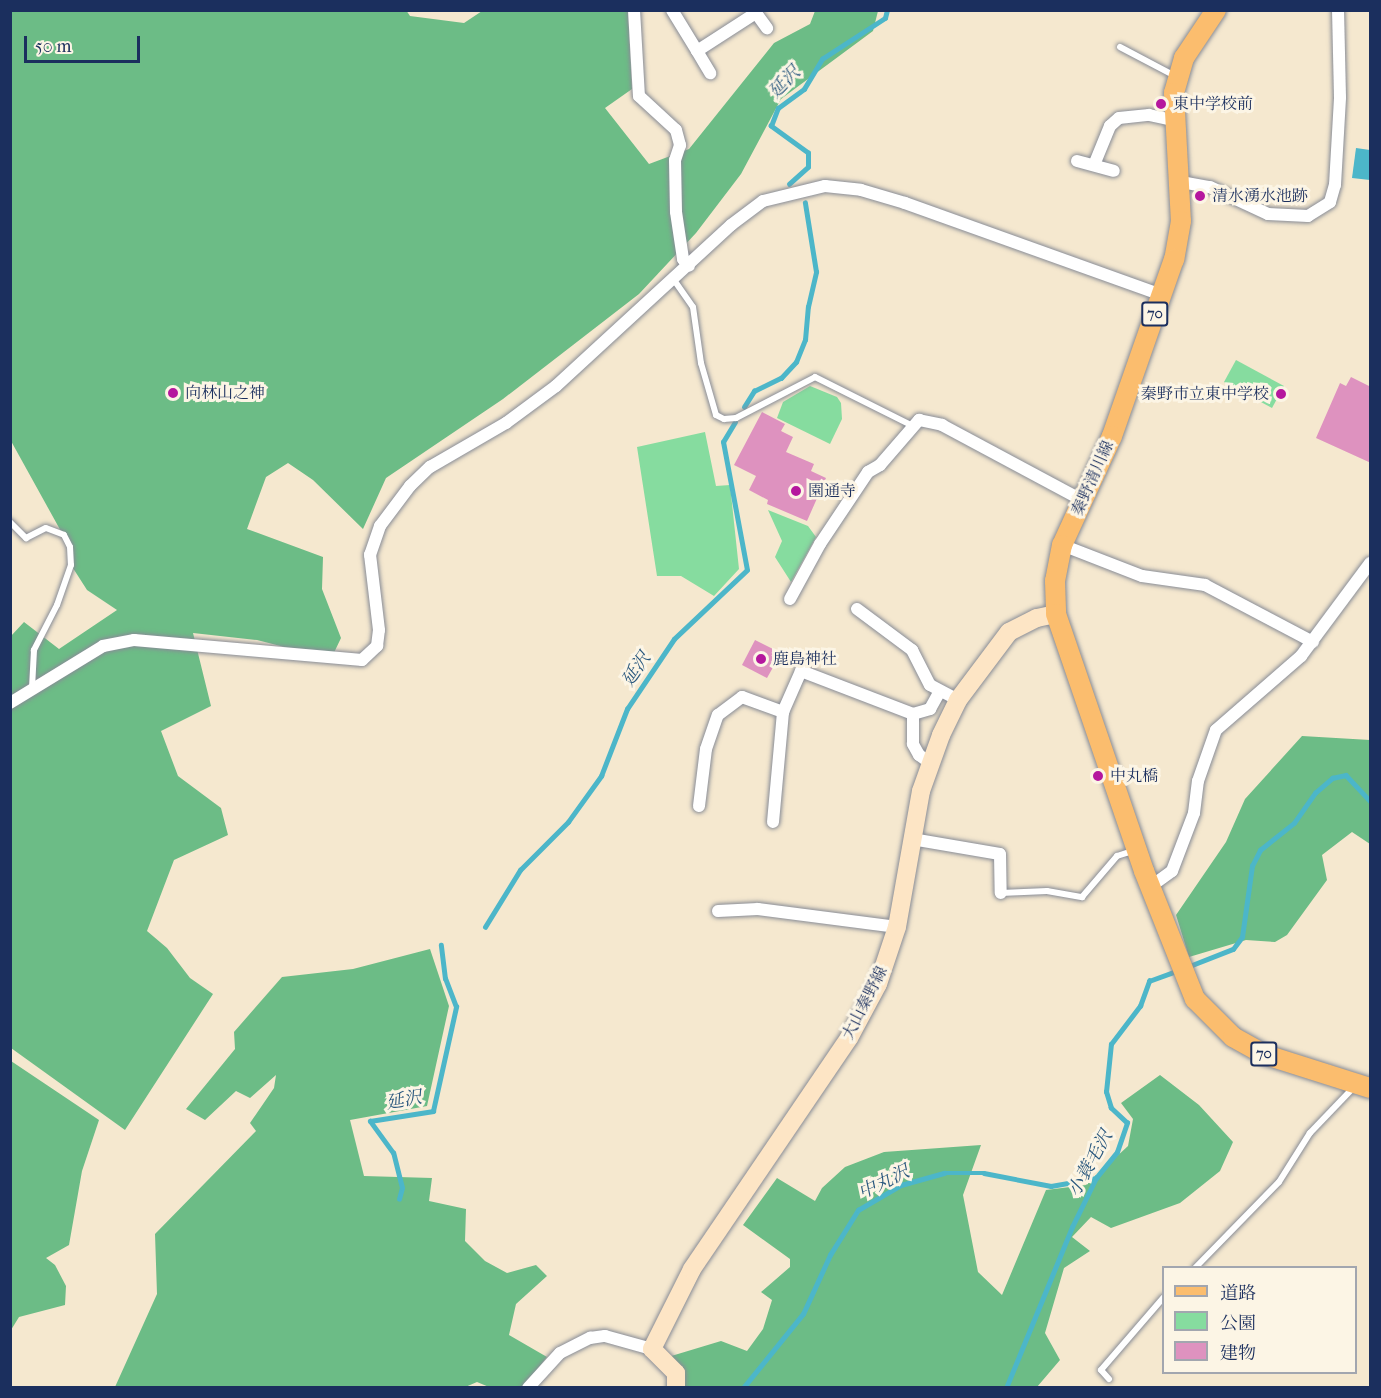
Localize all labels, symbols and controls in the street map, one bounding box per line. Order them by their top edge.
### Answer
scale bar [27,24,142,62]
text: 50 m [35,36,71,57]
water label: 延沢 [765,63,805,103]
place label: 東中学校前 [1173,94,1253,114]
marker: 東中学校前 [1154,97,1168,111]
place label: 清水湧水池跡 [1212,186,1308,206]
marker: 清水湧水池跡 [1193,189,1207,203]
road number: 70 [1140,302,1170,326]
place label: 向林山之神 [185,383,265,403]
place label: 秦野市立東中学校 [1141,384,1269,404]
marker: 向林山之神 [166,386,180,400]
marker: 秦野市立東中学校 [1274,387,1288,401]
street label: 秦野清川線 [1068,438,1118,518]
place label: 園通寺 [808,481,856,501]
marker: 園通寺 [789,484,803,498]
water label: 延沢 [618,649,656,691]
place label: 鹿島神社 [773,649,837,669]
marker: 鹿島神社 [754,652,768,666]
place label: 中丸橋 [1110,766,1158,786]
marker: 中丸橋 [1091,769,1105,783]
street label: 大山秦野線 [838,963,892,1043]
road number: 70 [1249,1042,1279,1066]
water label: 延沢 [384,1087,424,1115]
water label: 小蓑毛沢 [1064,1127,1118,1201]
water label: 中丸沢 [855,1161,913,1205]
legend [1162,1266,1357,1374]
text: 道路 [1220,1283,1256,1304]
text: 公園 [1220,1313,1256,1334]
text: 建物 [1220,1343,1256,1364]

